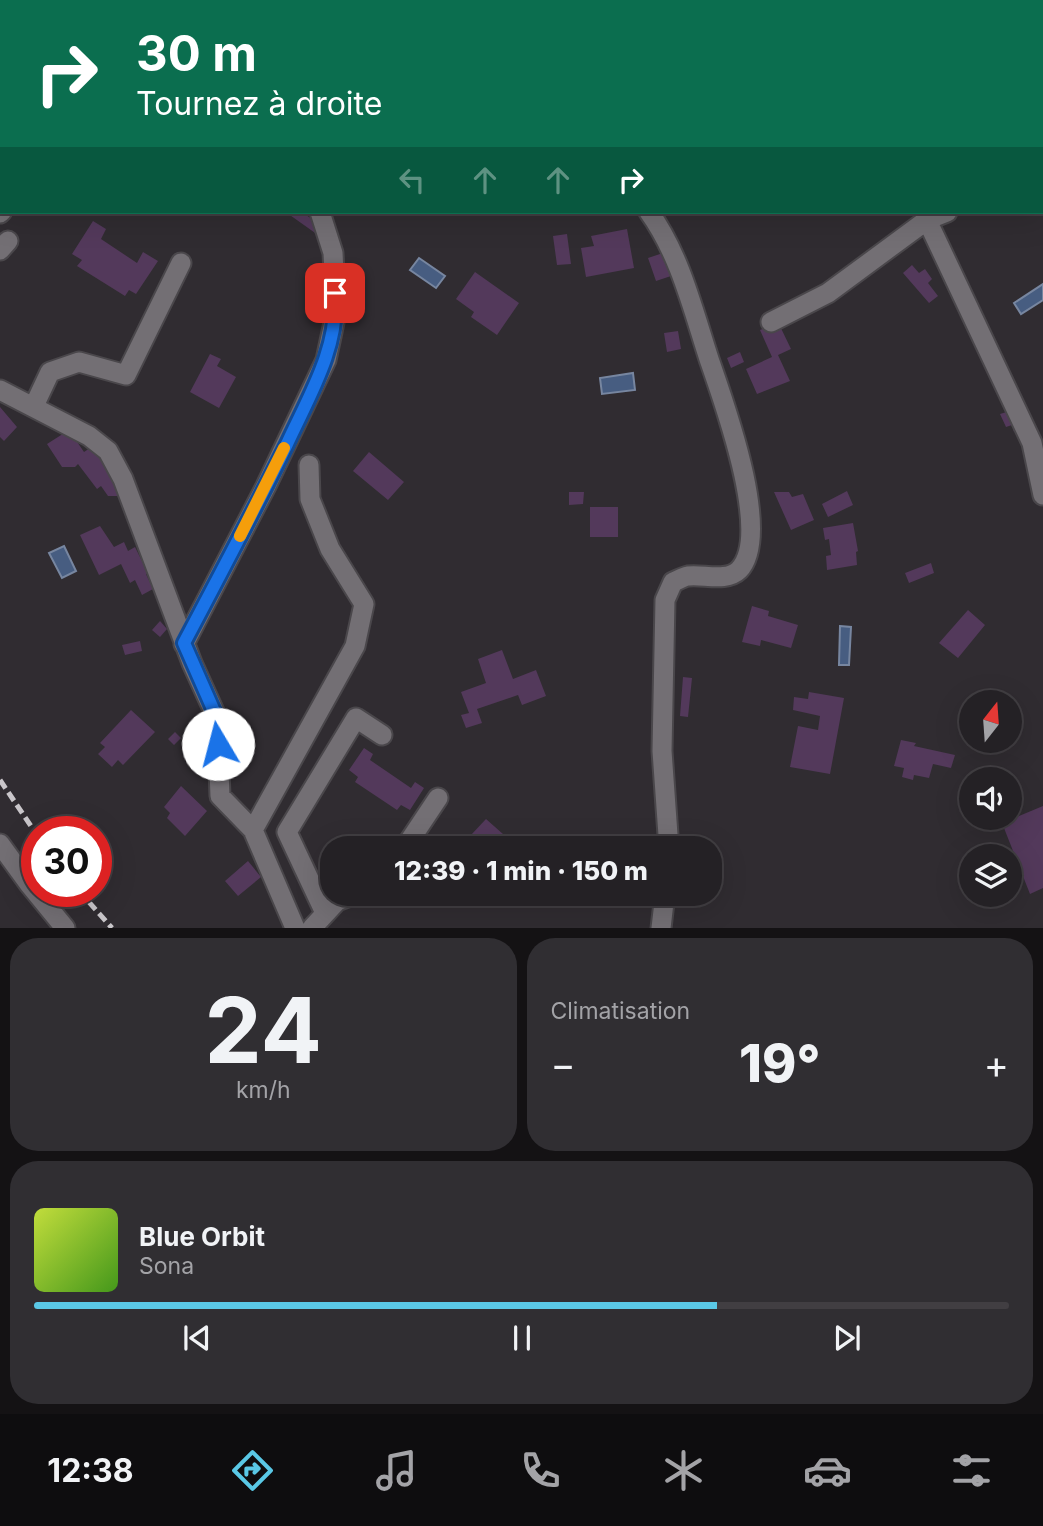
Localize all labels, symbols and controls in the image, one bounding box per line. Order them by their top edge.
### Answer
text: 30 m [136,24,257,83]
icon: right [21,28,112,119]
text: Tournez à droite [136,84,382,123]
icon: left [393,161,431,199]
icon: ahead [466,161,504,199]
icon: ahead [539,161,577,199]
icon: right [612,161,650,199]
pin [305,263,365,323]
icon: arrive [316,274,354,312]
north arrow [959,690,1022,752]
map controls [959,690,1022,907]
position arrow [181,707,255,781]
button: sound [959,767,1022,830]
speed limit sign: 30 [21,816,112,907]
button: layers [959,844,1022,907]
text: 12:39 · 1 min · 150 m [394,855,648,886]
text: 24 [205,975,322,1085]
text: Climatisation [551,997,690,1025]
text: 19° [739,1032,820,1095]
text: − [551,1041,576,1087]
text: + [984,1041,1009,1087]
text: km/h [236,1076,291,1104]
text: Blue Orbit [139,1221,265,1252]
text: Sona [139,1252,194,1280]
icon: previous [178,1319,216,1357]
icon: pause [503,1319,541,1357]
icon: next [828,1319,866,1357]
icon: directions [228,1446,277,1495]
icon: music [372,1446,421,1495]
icon: phone [516,1446,565,1495]
icon: climate [659,1446,708,1495]
icon: car [803,1446,852,1495]
icon: filters [947,1446,996,1495]
text: 12:38 [47,1451,133,1490]

